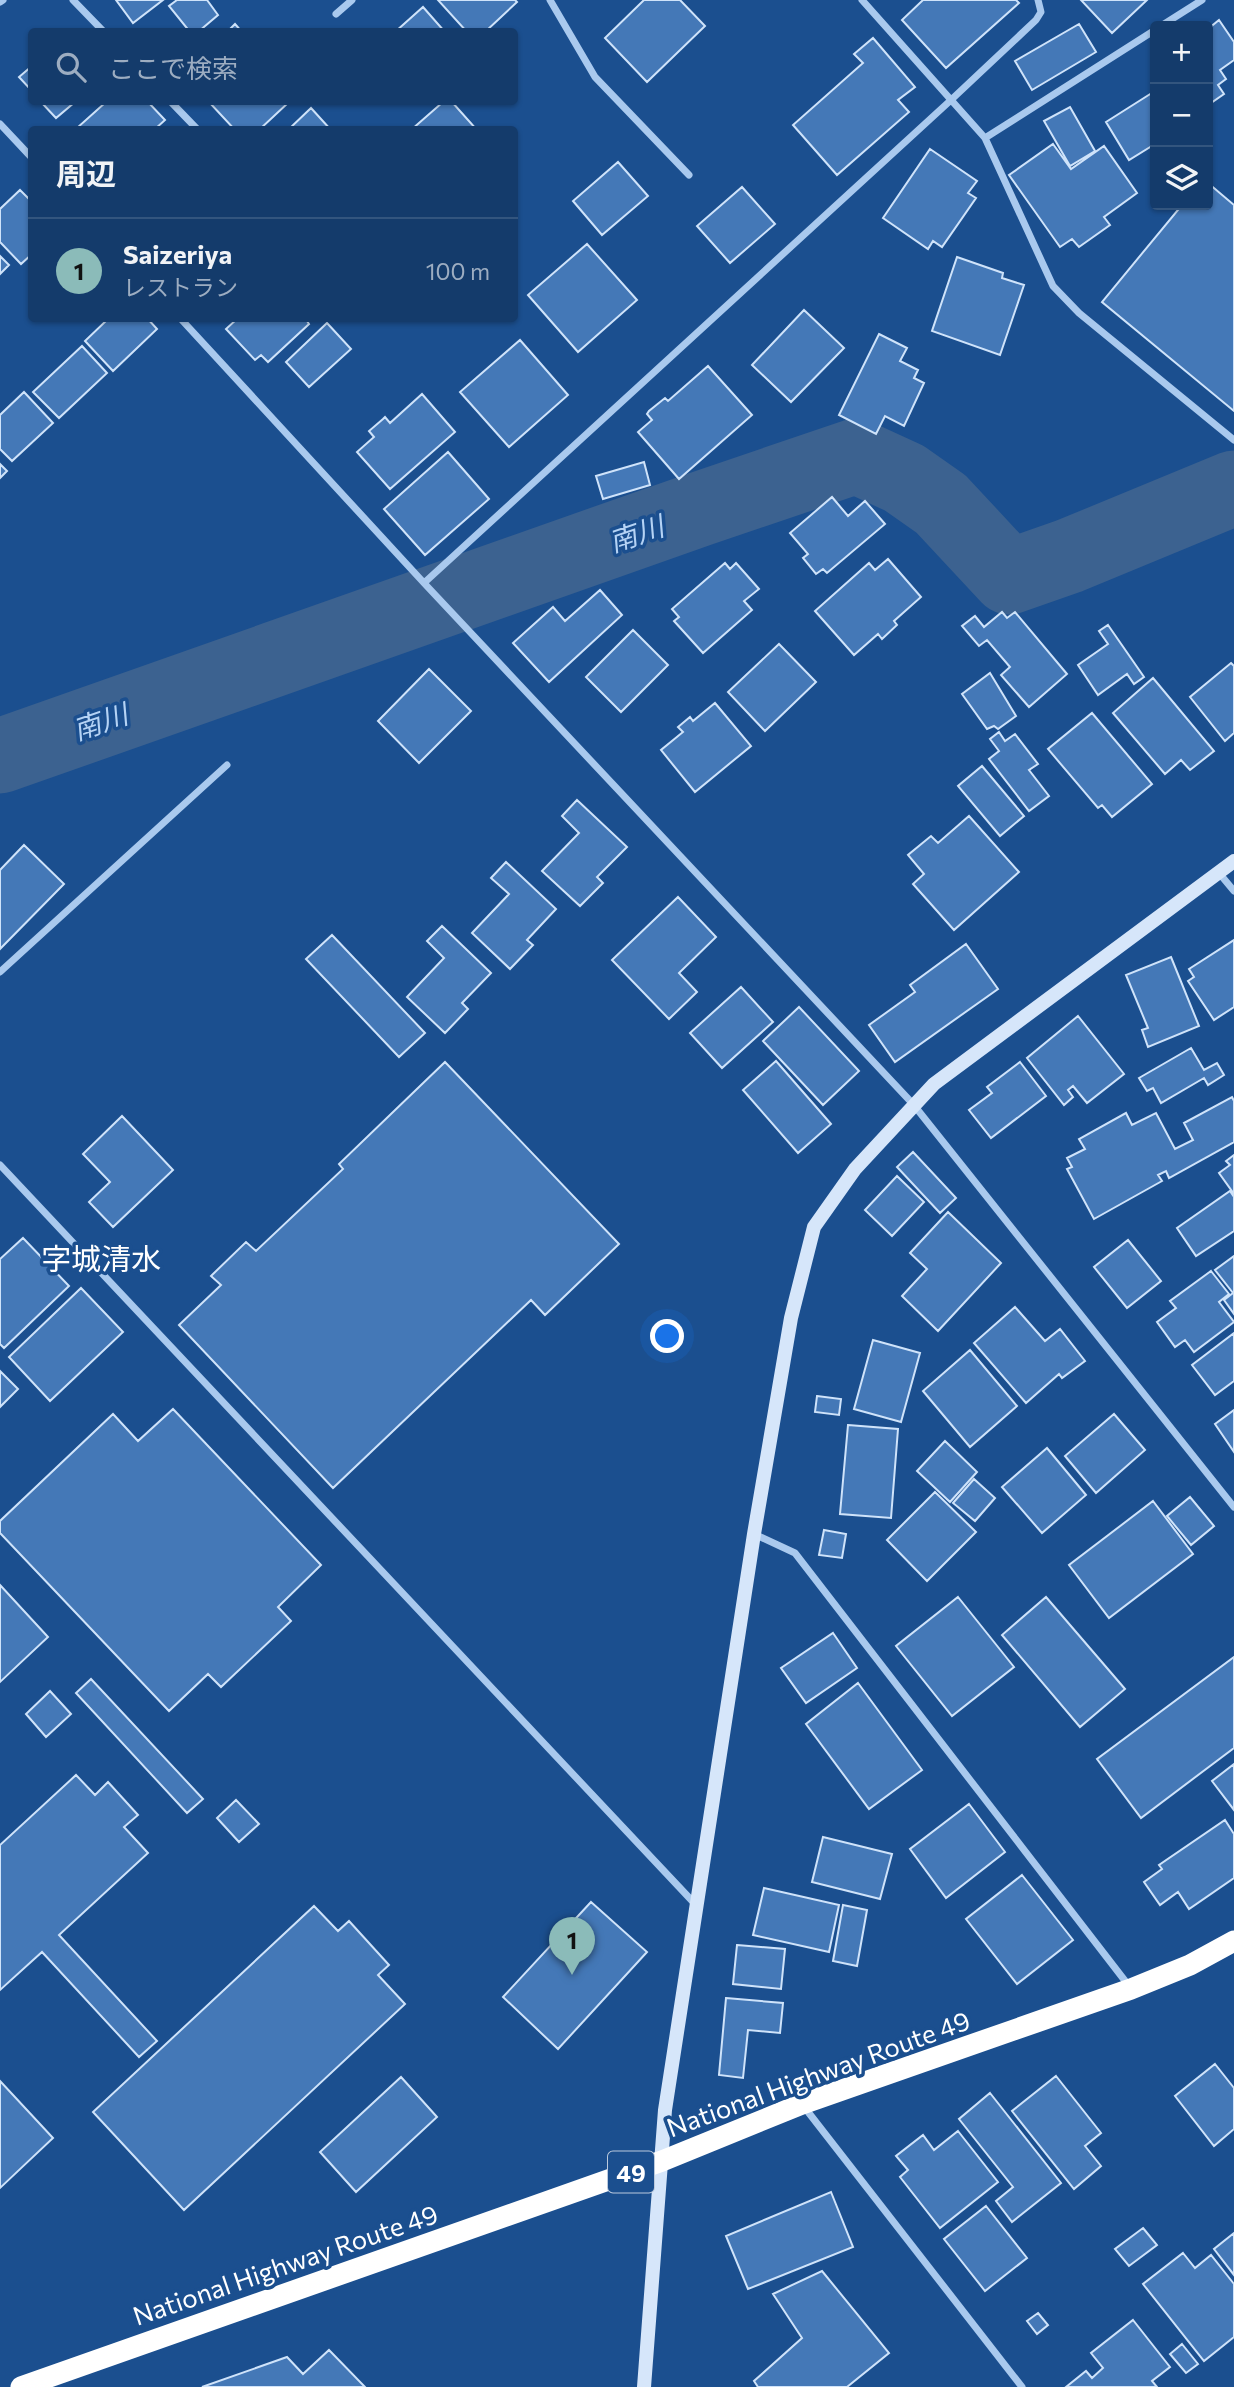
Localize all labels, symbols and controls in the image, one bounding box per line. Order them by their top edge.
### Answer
map controls [1150,21,1213,210]
button: + [1150,21,1213,84]
search box [28,28,518,105]
icon: search [52,48,90,86]
text: ここで検索 [108,52,238,83]
button: − [1150,84,1213,147]
button: layers [1150,147,1213,210]
text: 周辺 [56,154,116,191]
text: Saizeriya [123,238,232,269]
text: 1 [74,257,84,285]
text: 100 m [426,257,490,285]
text: レストラン [123,273,238,301]
water label: 南川 [604,507,671,558]
water label: 南川 [68,695,135,746]
district label: 字城清水 [41,1239,161,1276]
your location [650,1319,684,1353]
pin: 1 [549,1917,595,1975]
street label: National Highway Route 49 [662,2004,974,2142]
road number: 49 [608,2152,654,2192]
street label: National Highway Route 49 [128,2197,442,2331]

